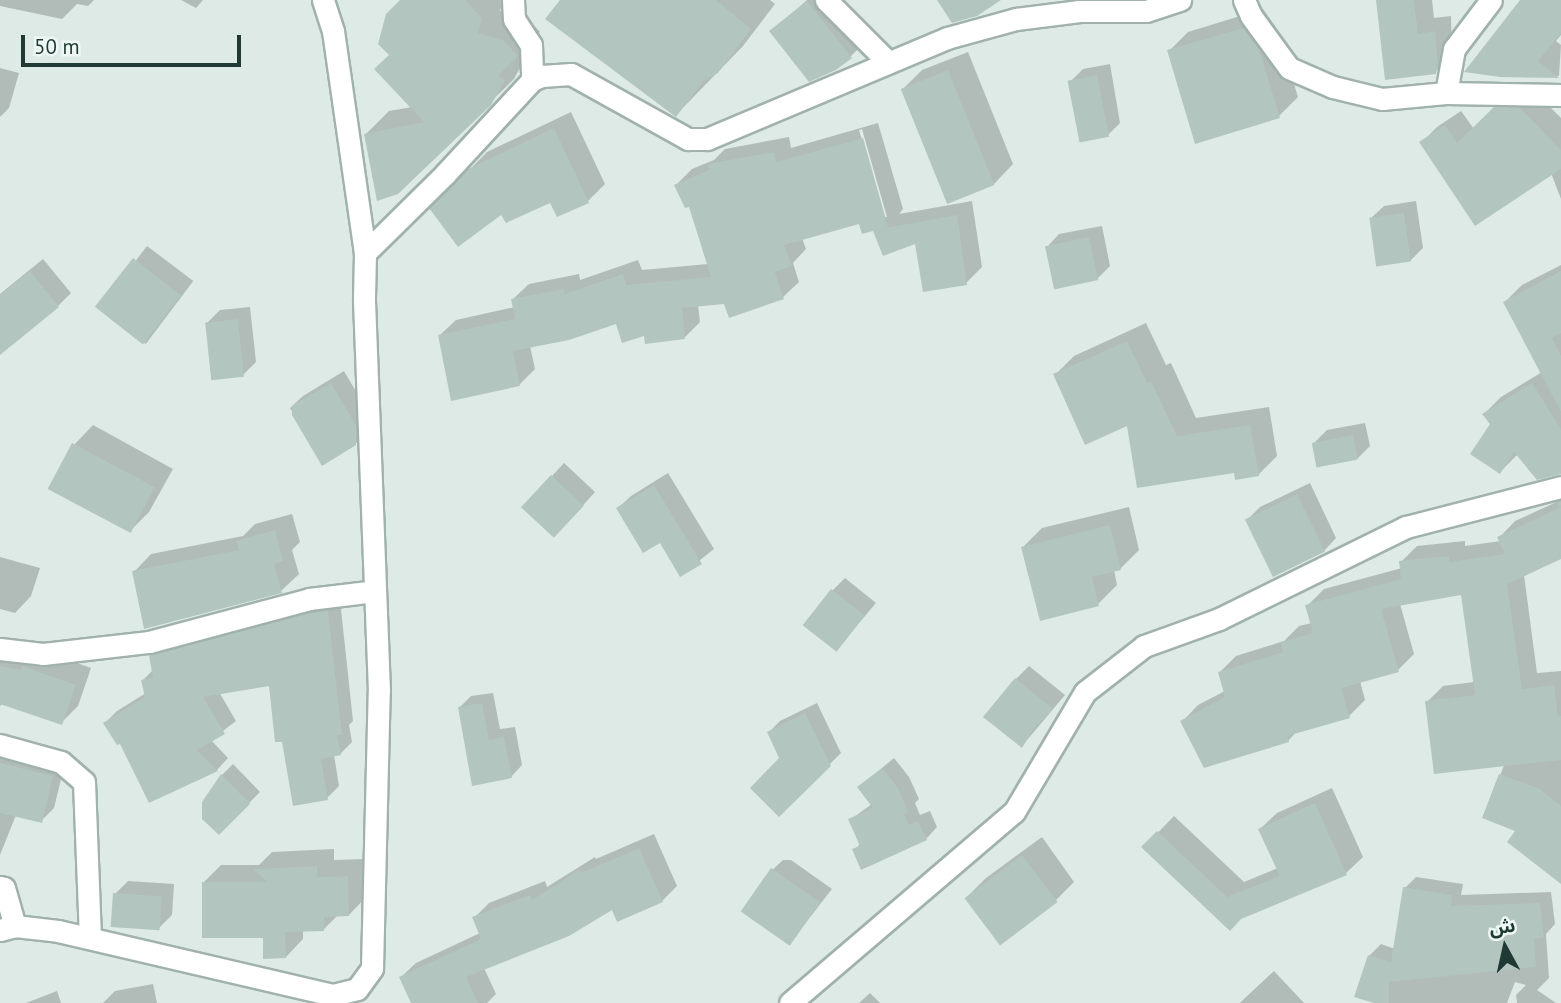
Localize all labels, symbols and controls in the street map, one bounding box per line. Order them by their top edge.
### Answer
scale bar [24,21,245,65]
text: 50 m [34,33,80,60]
north arrow [1470,912,1540,982]
text: ش [1488,913,1517,940]

